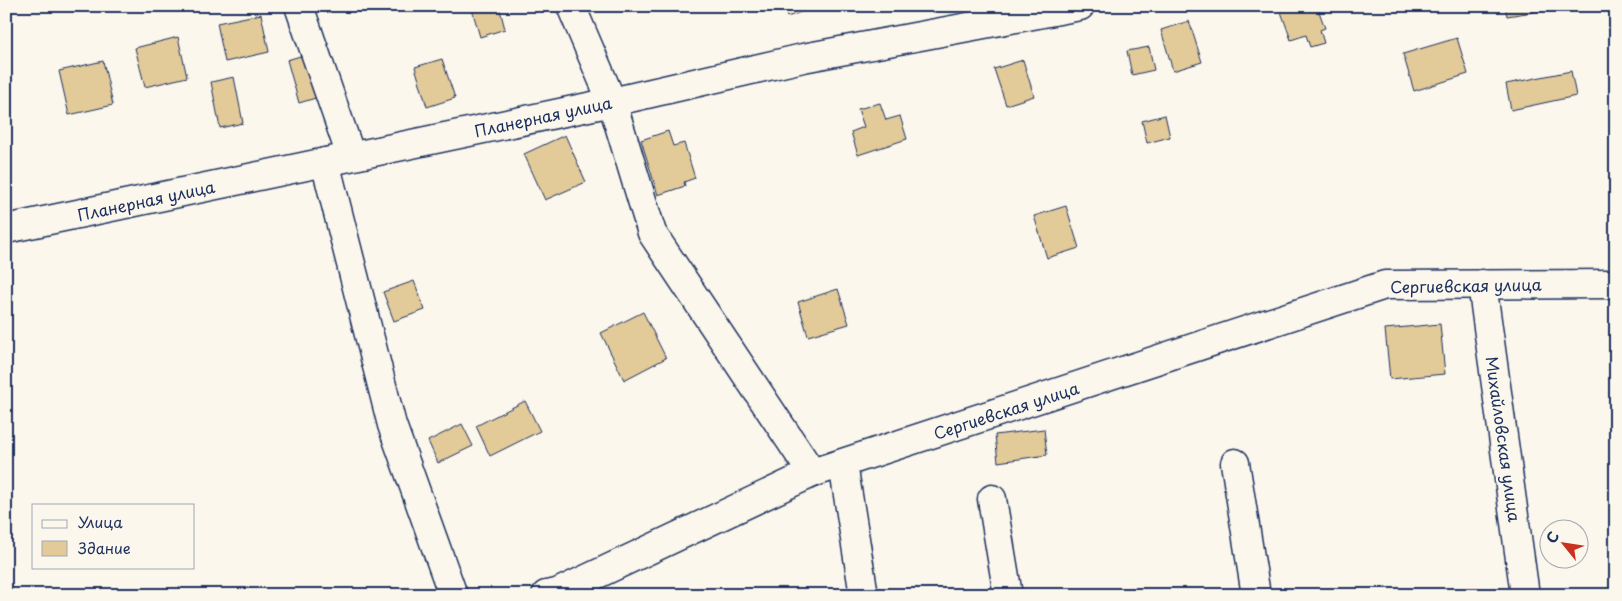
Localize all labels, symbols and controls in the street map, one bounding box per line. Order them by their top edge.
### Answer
street label: Планерная улица [472,90,614,142]
street label: Планерная улица [75,174,217,226]
street label: Сергиевская улица [1390,272,1542,298]
street label: Михайловская улица [1480,355,1528,523]
street label: Сергиевская улица [930,375,1082,445]
legend [32,504,195,568]
text: Улица [78,510,123,533]
north arrow [1540,518,1590,568]
text: С [1541,527,1564,547]
text: Здание [78,536,131,559]

